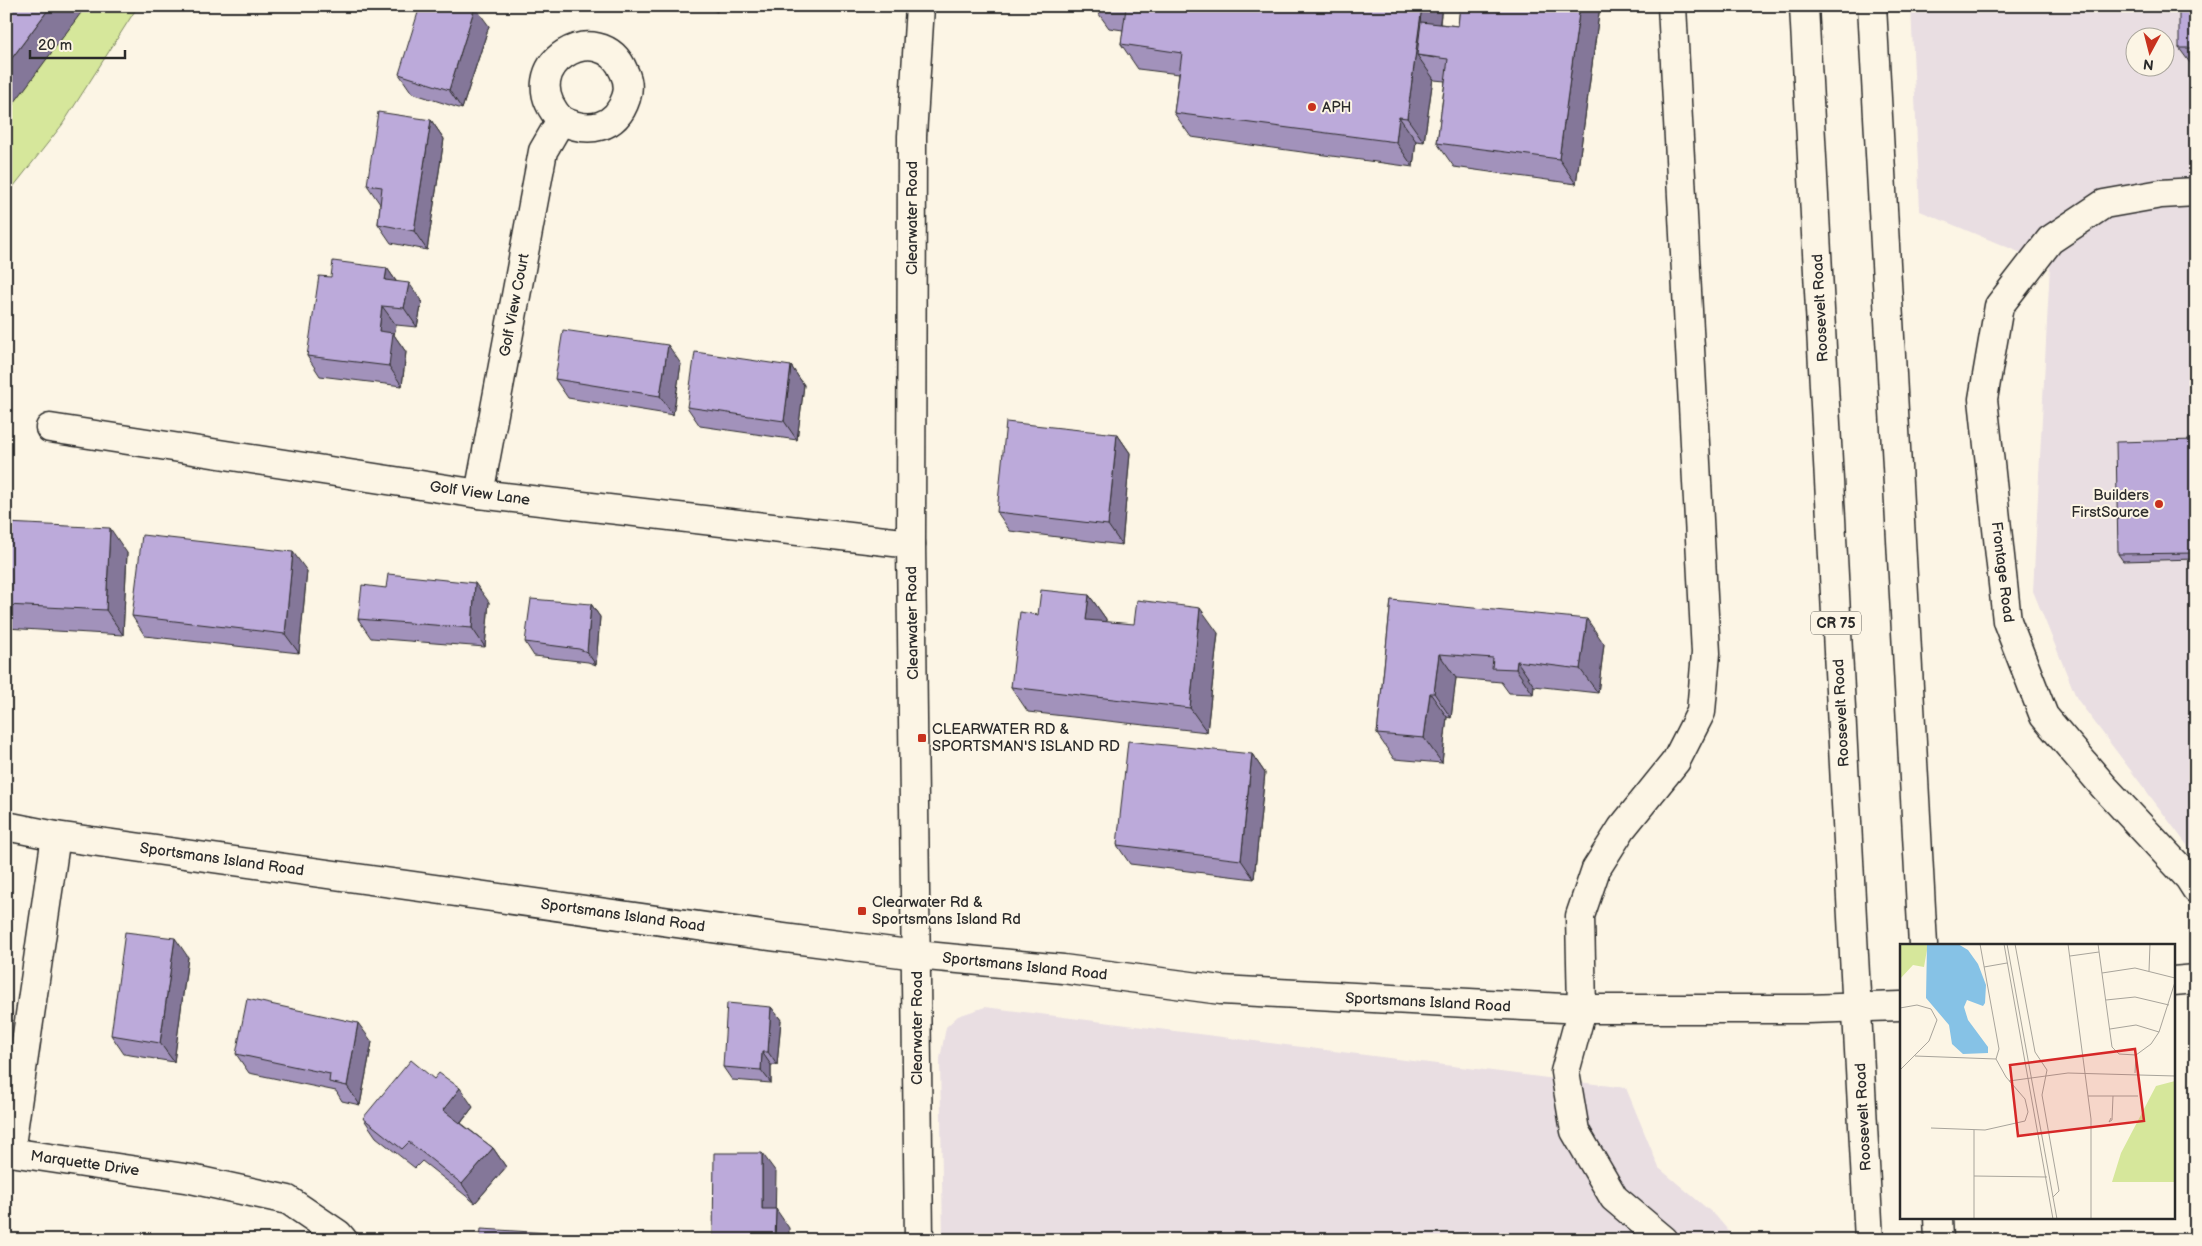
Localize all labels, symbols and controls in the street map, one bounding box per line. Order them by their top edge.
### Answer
scale bar [30,28,125,60]
north arrow [2124,28,2174,78]
text: 20 m [38,36,72,55]
text: N [2142,55,2155,73]
place label: APH [1322,98,1352,117]
marker: APH [1306,101,1318,113]
street label: Clearwater Road [903,161,922,275]
street label: Golf View Court [495,252,534,358]
street label: Roosevelt Road [1808,253,1833,362]
street label: Golf View Lane [429,477,531,510]
place label: Builders FirstSource [2071,486,2150,522]
marker: Builders FirstSource [2153,498,2165,510]
street label: Frontage Road [1987,520,2018,624]
street label: Clearwater Road [902,566,923,680]
road number: CR 75 [1811,612,1861,634]
street label: Roosevelt Road [1829,658,1854,767]
place label: CLEARWATER RD & SPORTSMAN'S ISLAND RD [932,720,1120,756]
marker: CLEARWATER RD & SPORTSMAN'S ISLAND RD [916,732,928,744]
street label: Sportsmans Island Road [139,839,305,880]
place label: Clearwater Rd & Sportsmans Island Rd [872,893,1021,929]
street label: Sportsmans Island Road [540,895,706,936]
marker: Clearwater Rd & Sportsmans Island Rd [856,905,868,917]
inset map [1900,944,2174,1218]
street label: Sportsmans Island Road [942,948,1108,985]
street label: Clearwater Road [908,971,927,1085]
street label: Sportsmans Island Road [1345,989,1511,1016]
street label: Roosevelt Road [1851,1062,1876,1171]
street label: Marquette Drive [29,1146,141,1181]

